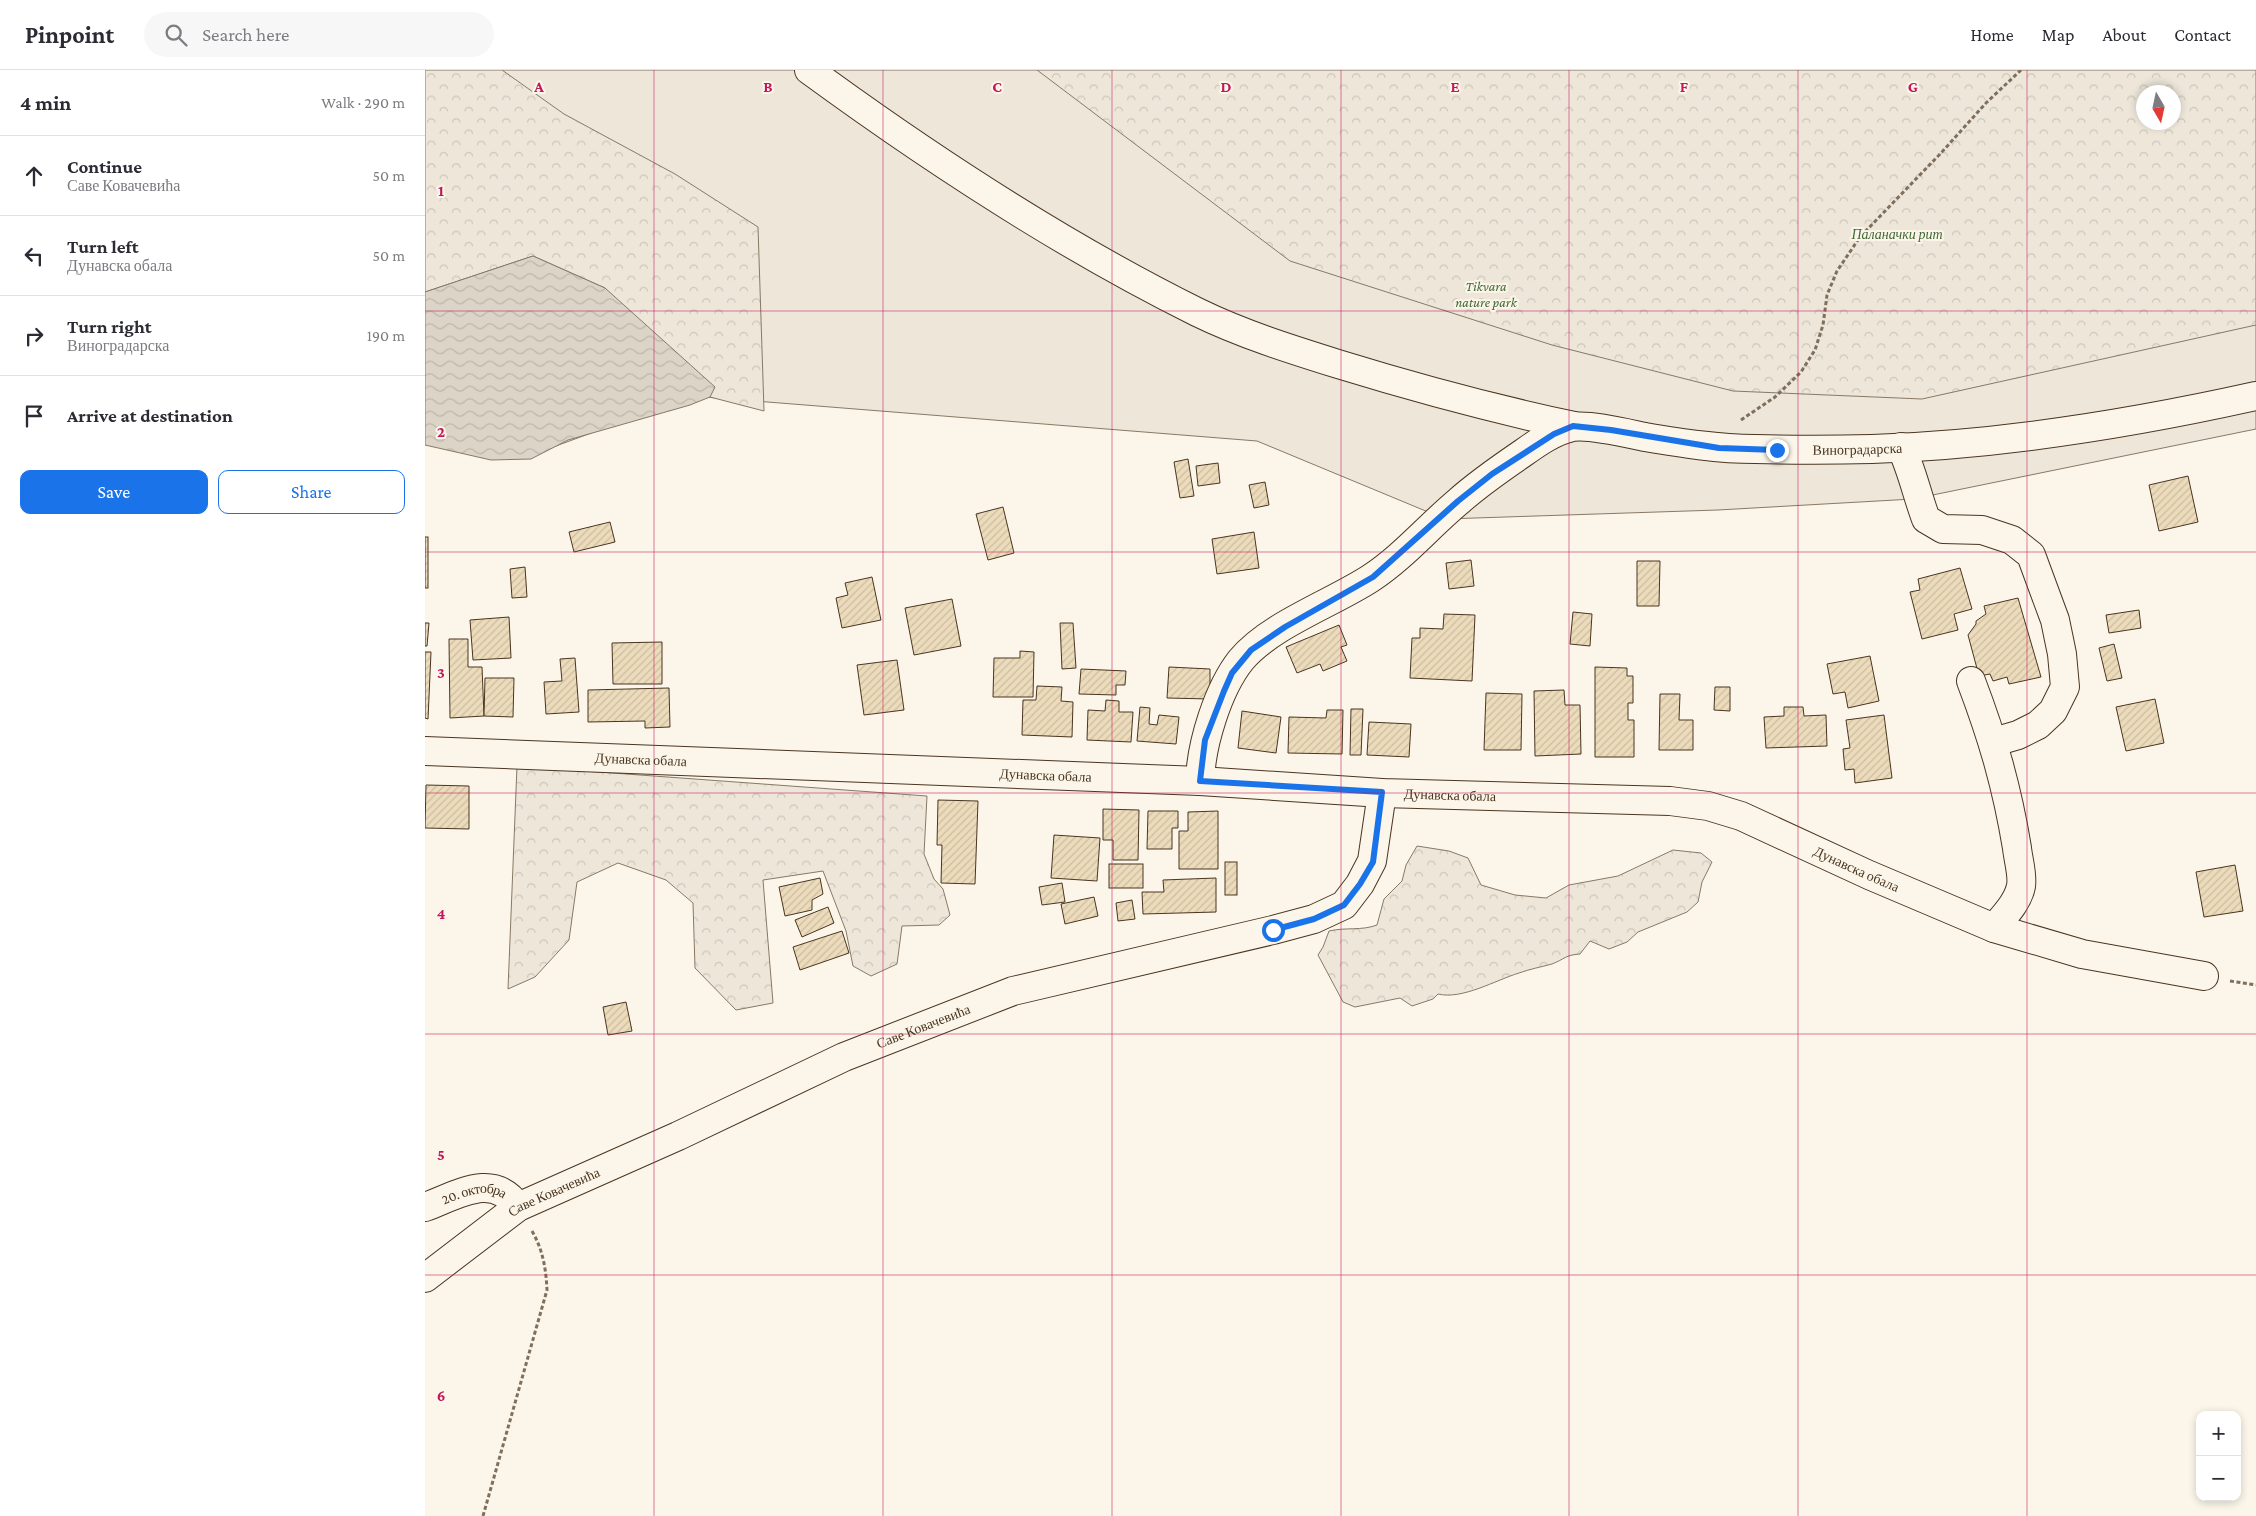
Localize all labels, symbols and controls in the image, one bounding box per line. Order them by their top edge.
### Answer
search box [144,12,494,57]
text: Pinpoint [25,21,114,48]
icon: search [162,21,190,49]
text: Search here [202,24,289,45]
text: Home [1971,25,2014,45]
text: Map [2042,25,2074,45]
text: About [2102,25,2146,45]
text: Contact [2174,25,2231,45]
text: A [533,78,544,95]
text: B [763,78,773,95]
text: C [992,78,1002,95]
text: D [1220,78,1232,95]
text: E [1450,78,1460,95]
text: F [1680,78,1689,95]
text: G [1908,78,1918,95]
north arrow [2136,85,2181,130]
text: 4 min [20,91,71,115]
text: Walk · 290 m [321,94,405,111]
text: Continue [67,156,142,177]
icon: ahead [20,162,48,190]
text: 50 m [373,167,405,184]
text: Саве Ковачевића [67,177,180,194]
text: 1 [438,182,444,199]
park label: Паланачки рит [1850,226,1943,242]
text: Turn left [67,236,139,257]
icon: left [20,242,48,270]
text: 50 m [373,247,405,264]
text: Дунавска обала [67,257,172,274]
park label: Tikvara nature park [1455,278,1518,310]
text: Turn right [67,316,152,337]
icon: right [20,322,48,350]
text: 190 m [367,327,405,344]
text: Виноградарска [67,337,169,354]
icon: arrive [20,402,48,430]
text: Arrive at destination [67,405,233,426]
text: 2 [437,423,445,440]
route end [1766,439,1789,462]
street label: Виноградарска [1813,440,1903,458]
button: Save [20,470,208,514]
button: Share [218,470,405,514]
text: 3 [437,664,445,681]
street label: Дунавска обала [594,750,688,769]
street label: Дунавска обала [999,765,1093,785]
street label: Дунавска обала [1404,786,1497,804]
street label: Дунавска обала [1811,843,1903,895]
text: 4 [437,905,446,922]
route start [1262,919,1285,942]
street label: Саве Ковачевића [874,1000,973,1052]
text: 5 [437,1146,445,1163]
street label: Саве Ковачевића [505,1163,603,1220]
street label: 20. октобра [439,1180,511,1207]
text: 6 [437,1387,445,1404]
map controls [2196,1411,2241,1501]
button: + [2196,1411,2241,1456]
button: − [2196,1456,2241,1501]

